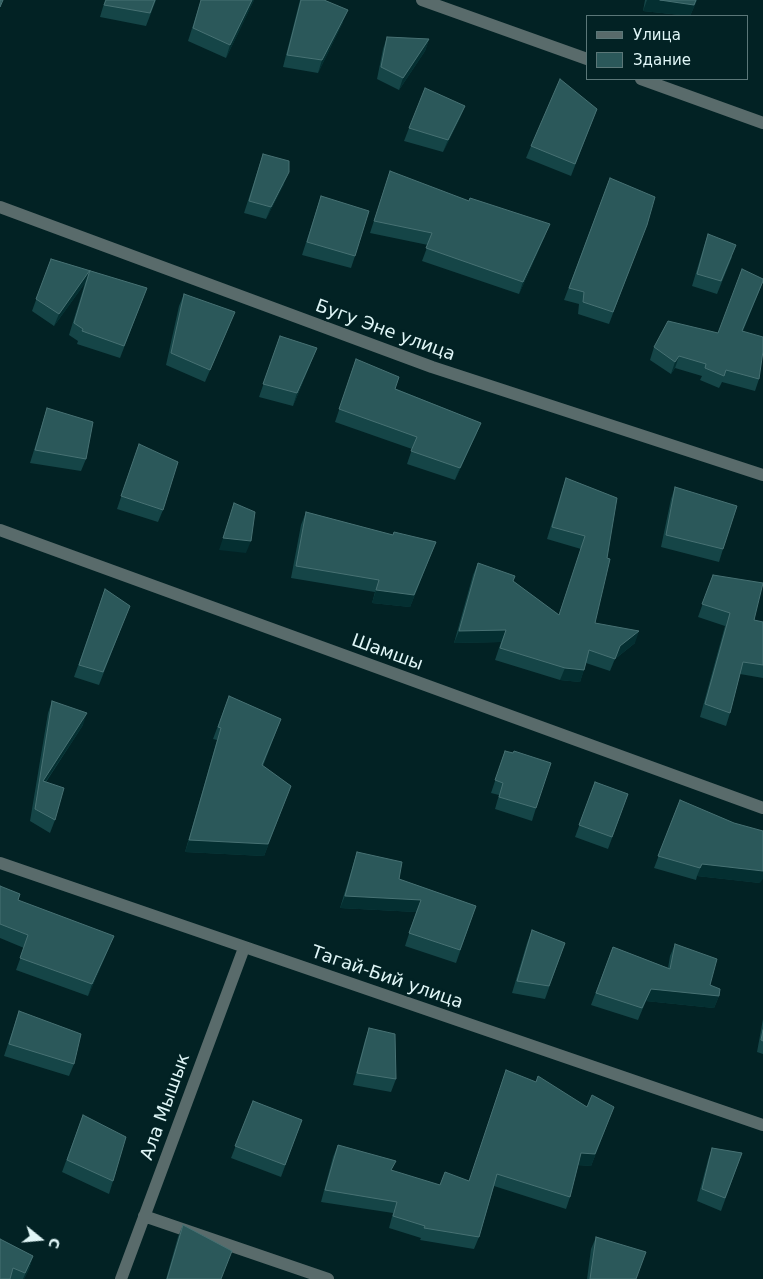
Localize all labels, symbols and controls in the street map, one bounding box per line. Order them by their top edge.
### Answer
legend [586,15,748,80]
text: Улица [633,26,681,44]
text: Здание [633,51,691,69]
street label: Бугу Эне улица [312,296,458,366]
street label: Шамшы [348,630,426,676]
street label: Тагай-Бий улица [308,942,466,1014]
street label: Ала Мышык [137,1051,195,1163]
north arrow [15,1214,65,1264]
text: С [45,1236,63,1251]

